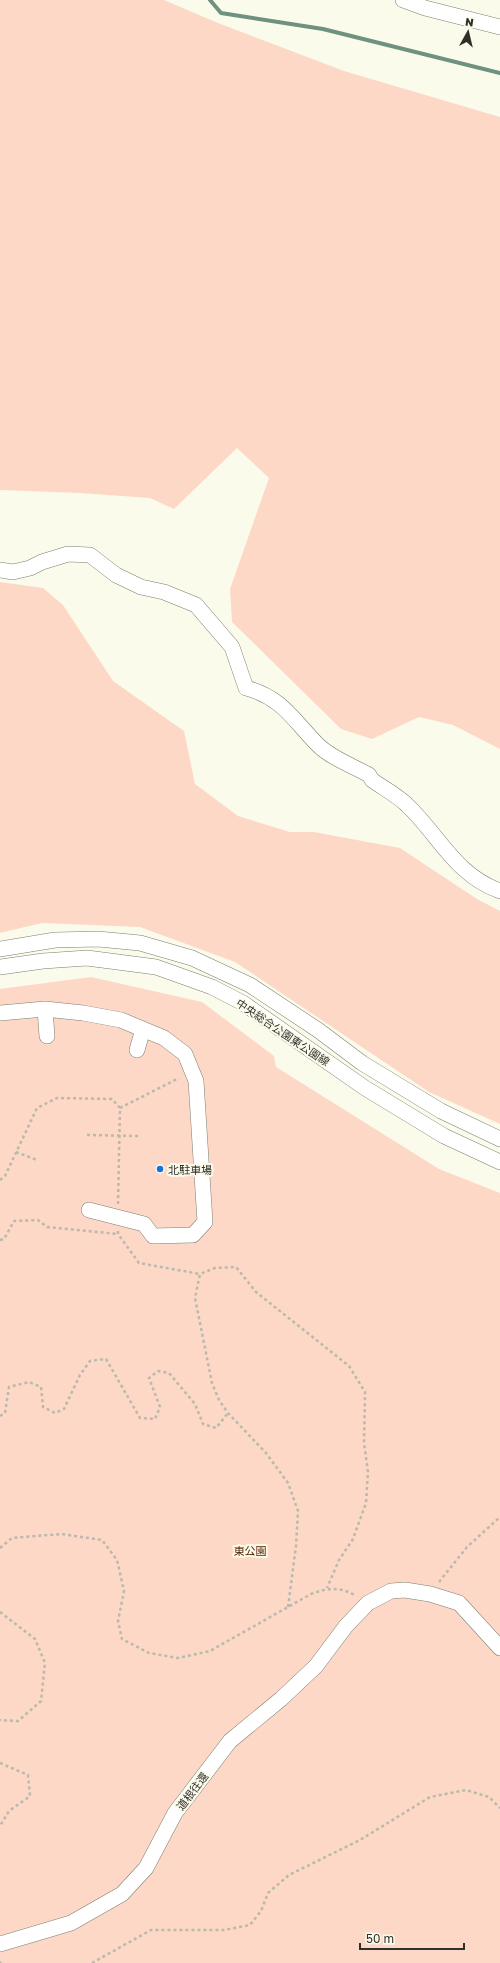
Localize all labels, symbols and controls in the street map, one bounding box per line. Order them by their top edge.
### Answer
north arrow [448,12,488,52]
text: N [464,15,475,29]
street label: 中央総合公園東公園線 [234,996,332,1068]
place label: 北駐車場 [168,1163,212,1176]
marker: 北駐車場 [155,1164,165,1174]
park label: 東公園 [234,1544,267,1557]
street label: 道根往還 [174,1770,210,1812]
scale bar [360,1925,464,1951]
text: 50 m [366,1931,394,1946]

